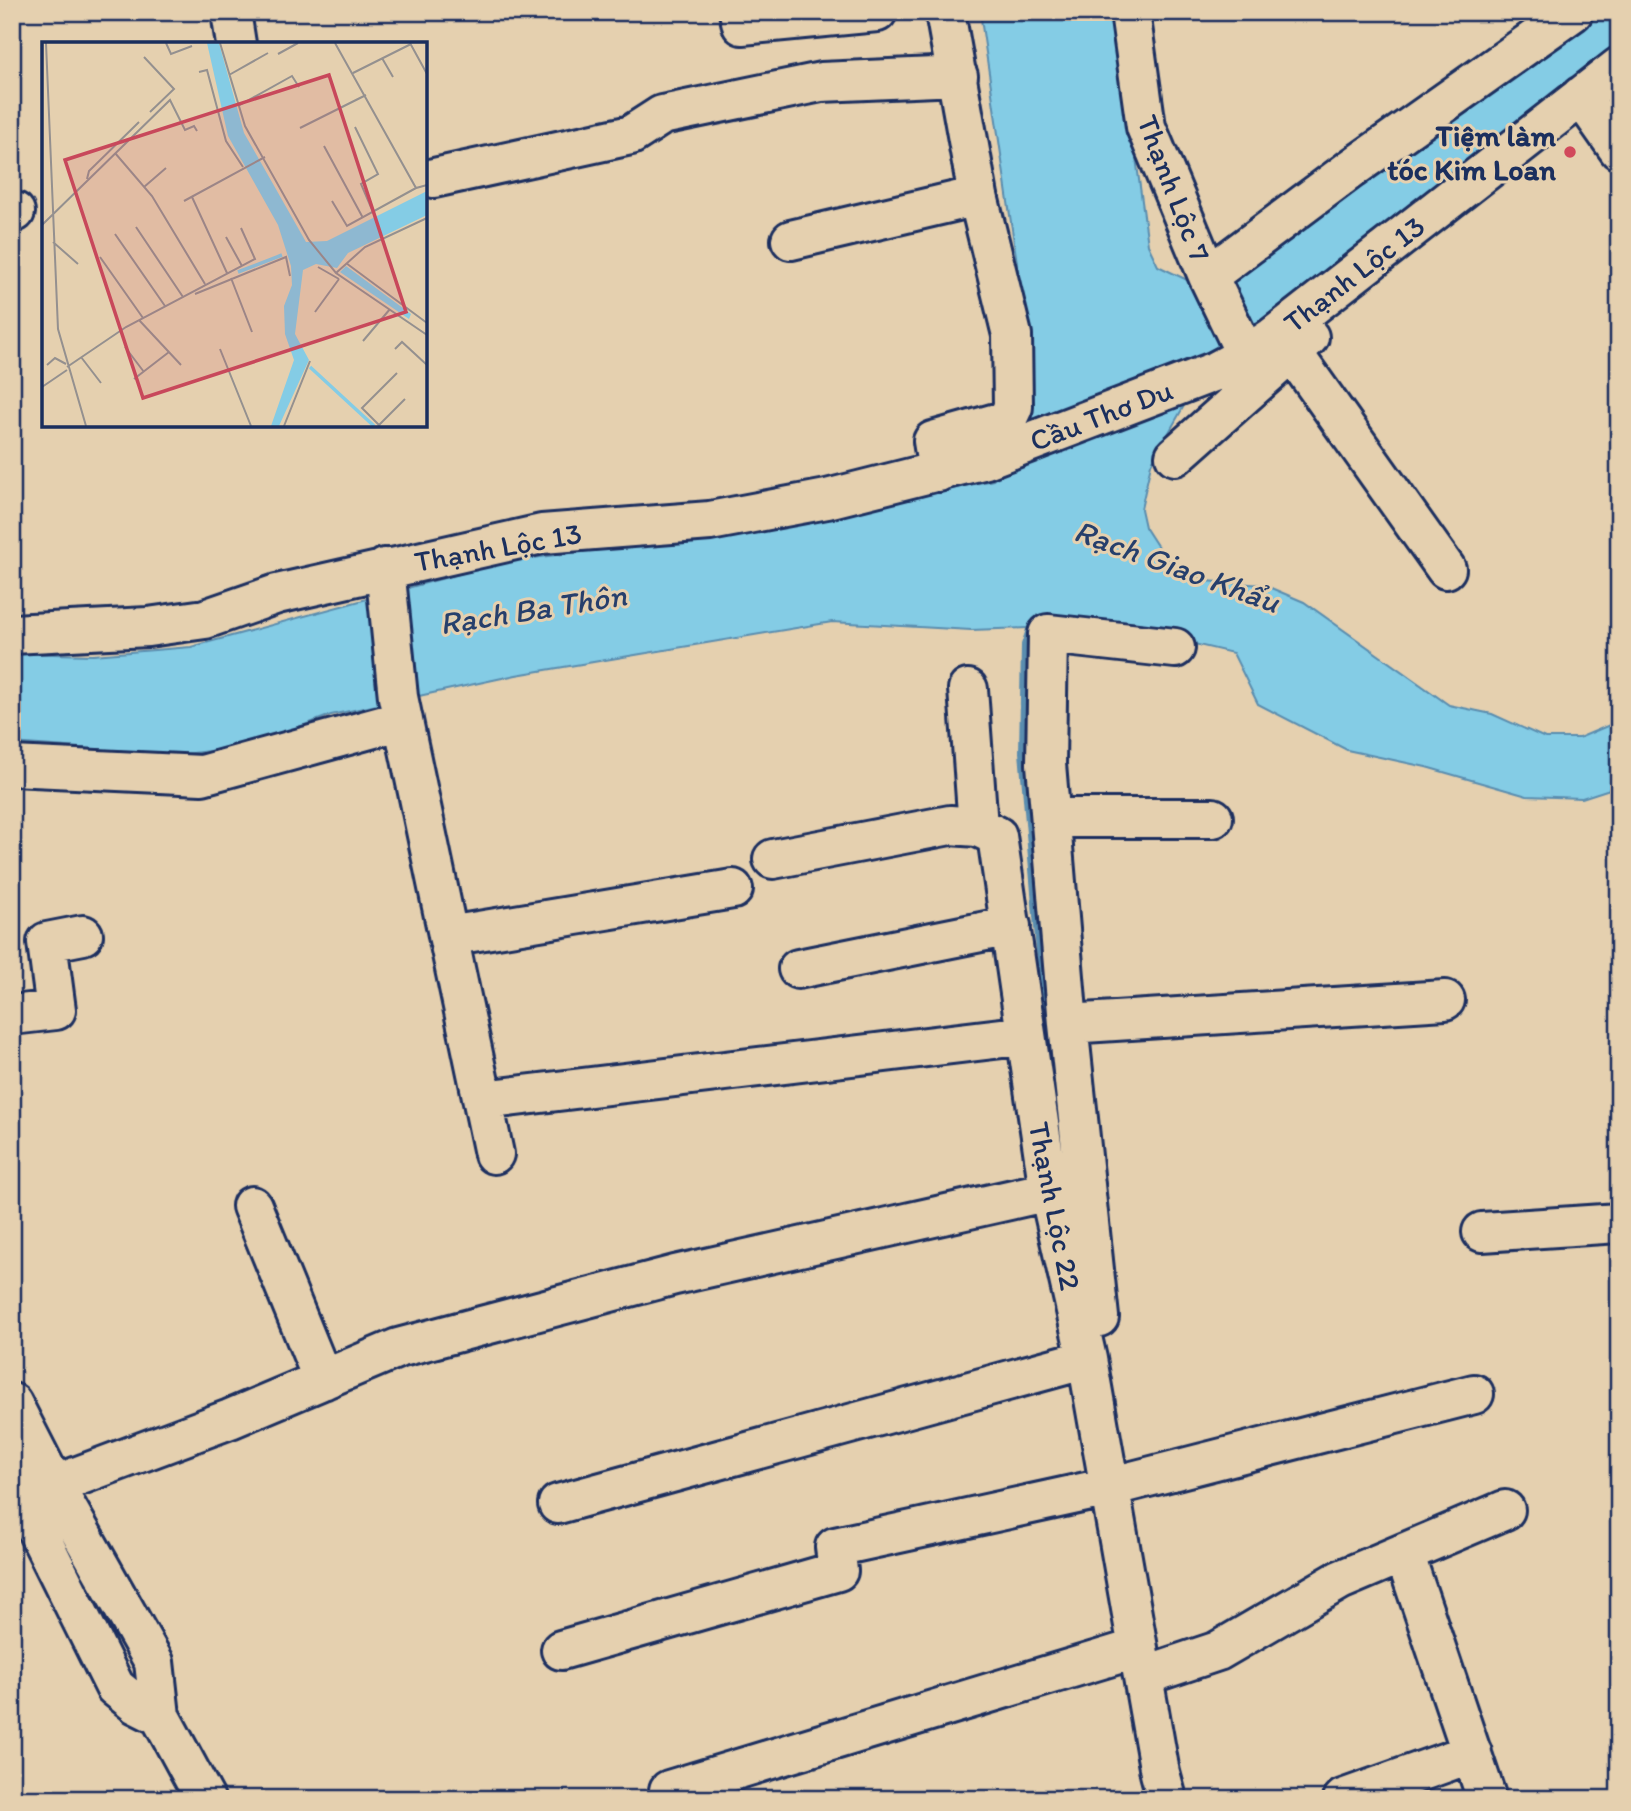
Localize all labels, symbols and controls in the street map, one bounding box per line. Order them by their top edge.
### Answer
inset map [42,42,427,427]
street label: Thạnh Lộc 7 [1129,110,1219,267]
place label: Tiệm làm tóc Kim Loan [1387,117,1557,188]
marker: Tiệm làm tóc Kim Loan [1562,144,1578,160]
street label: Thạnh Lộc 13 [1276,207,1432,341]
street label: Cầu Thơ Du [1024,371,1178,459]
water label: Rạch Giao Khẩu [1069,511,1286,621]
street label: Thạnh Lộc 13 [411,514,585,580]
water label: Rạch Ba Thôn [437,575,629,643]
street label: Thạnh Lộc 22 [1021,1119,1089,1293]

